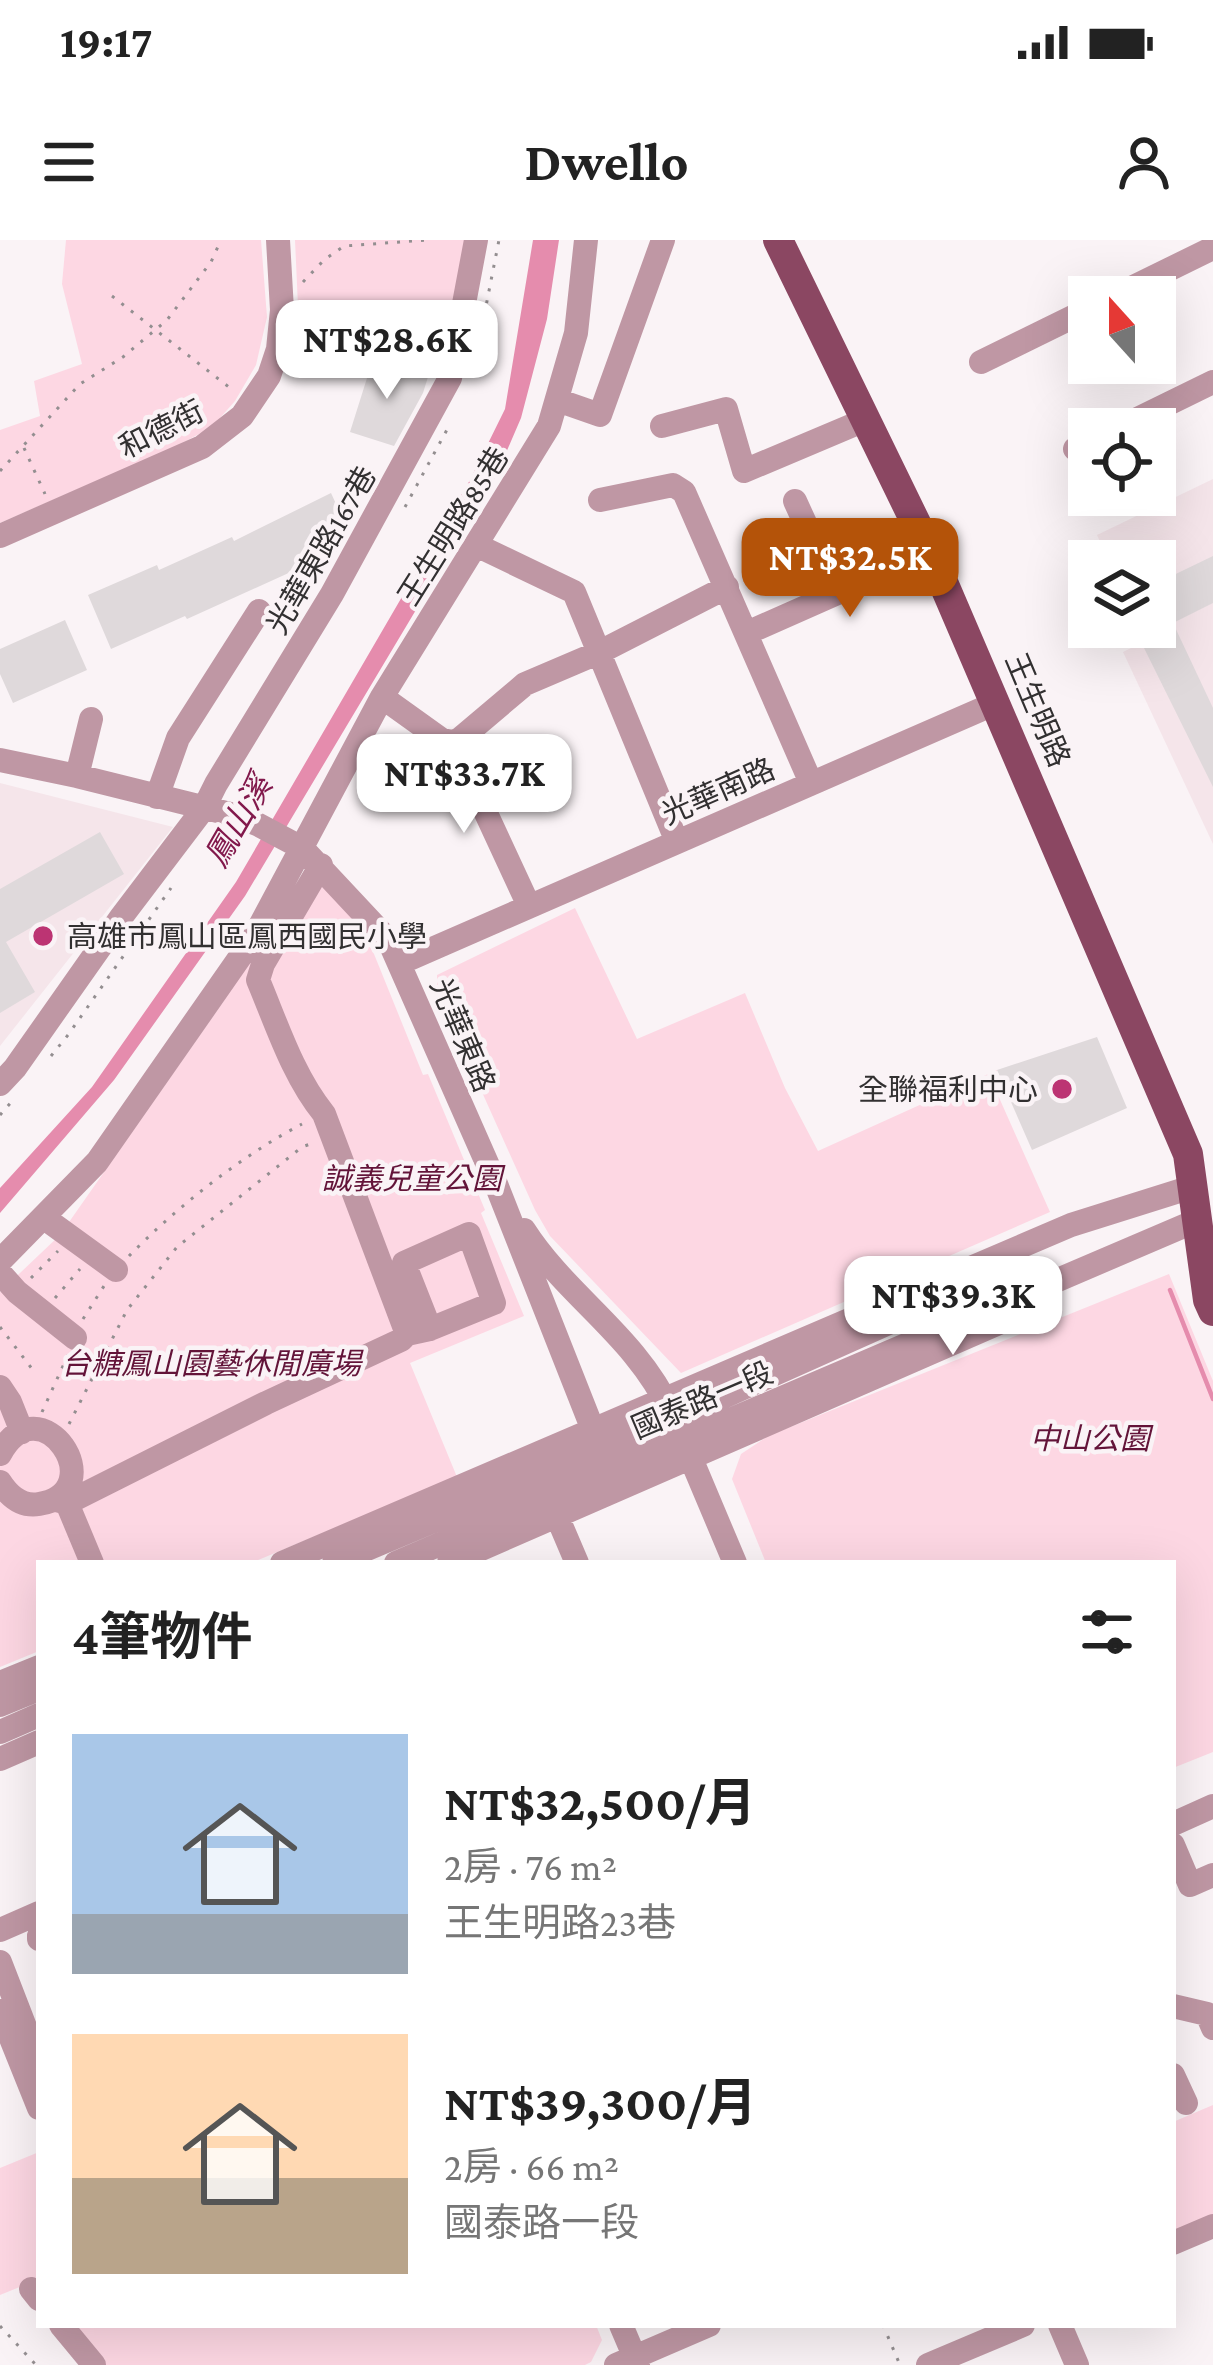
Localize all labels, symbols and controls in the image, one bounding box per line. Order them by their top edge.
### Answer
text: 19:17 [60,17,153,67]
icon: menu [36,129,102,195]
icon: person [1111,129,1177,195]
text: Dwello [525,132,688,192]
north arrow [1068,276,1176,384]
map controls [1068,276,1176,648]
pin: NT$28.6K [263,300,511,402]
text: NT$28.6K [303,317,471,360]
street label: 和德街 [113,394,209,464]
button: locate [1068,408,1176,516]
street label: 王生明路85巷 [391,441,515,611]
street label: 光華東路167巷 [260,460,382,640]
pin: NT$32.5K [726,518,974,620]
text: NT$32.5K [769,535,931,578]
button: layers [1068,540,1176,648]
street label: 王生明路 [999,648,1077,772]
pin: NT$33.7K [340,734,588,836]
text: NT$33.7K [384,751,544,794]
street label: 光華南路 [656,752,780,830]
water label: 鳳山溪 [197,765,281,873]
place label: 高雄市鳳山區鳳西國民小學 [67,920,427,953]
marker: 高雄市鳳山區鳳西國民小學 [30,923,56,949]
street label: 光華東路 [424,973,502,1097]
place label: 全聯福利中心 [858,1073,1038,1106]
marker: 全聯福利中心 [1049,1076,1075,1102]
park label: 誠義兒童公園 [322,1162,506,1195]
pin: NT$39.3K [829,1256,1077,1358]
text: NT$39.3K [871,1273,1035,1316]
park label: 台糖鳳山園藝休閒廣場 [61,1347,364,1380]
street label: 國泰路一段 [627,1356,777,1444]
park label: 中山公園 [1030,1422,1154,1455]
icon: filters [1074,1599,1140,1665]
text: 4筆物件 [72,1608,253,1665]
text: NT$32,500/月 [444,1774,756,1831]
icon: home [168,1782,312,1926]
text: 2房 · 76 m² [444,1845,617,1888]
text: 王生明路23巷 [444,1901,676,1944]
text: NT$39,300/月 [444,2074,757,2131]
icon: home [168,2082,312,2226]
text: 2房 · 66 m² [444,2145,619,2188]
text: 國泰路一段 [444,2201,639,2244]

